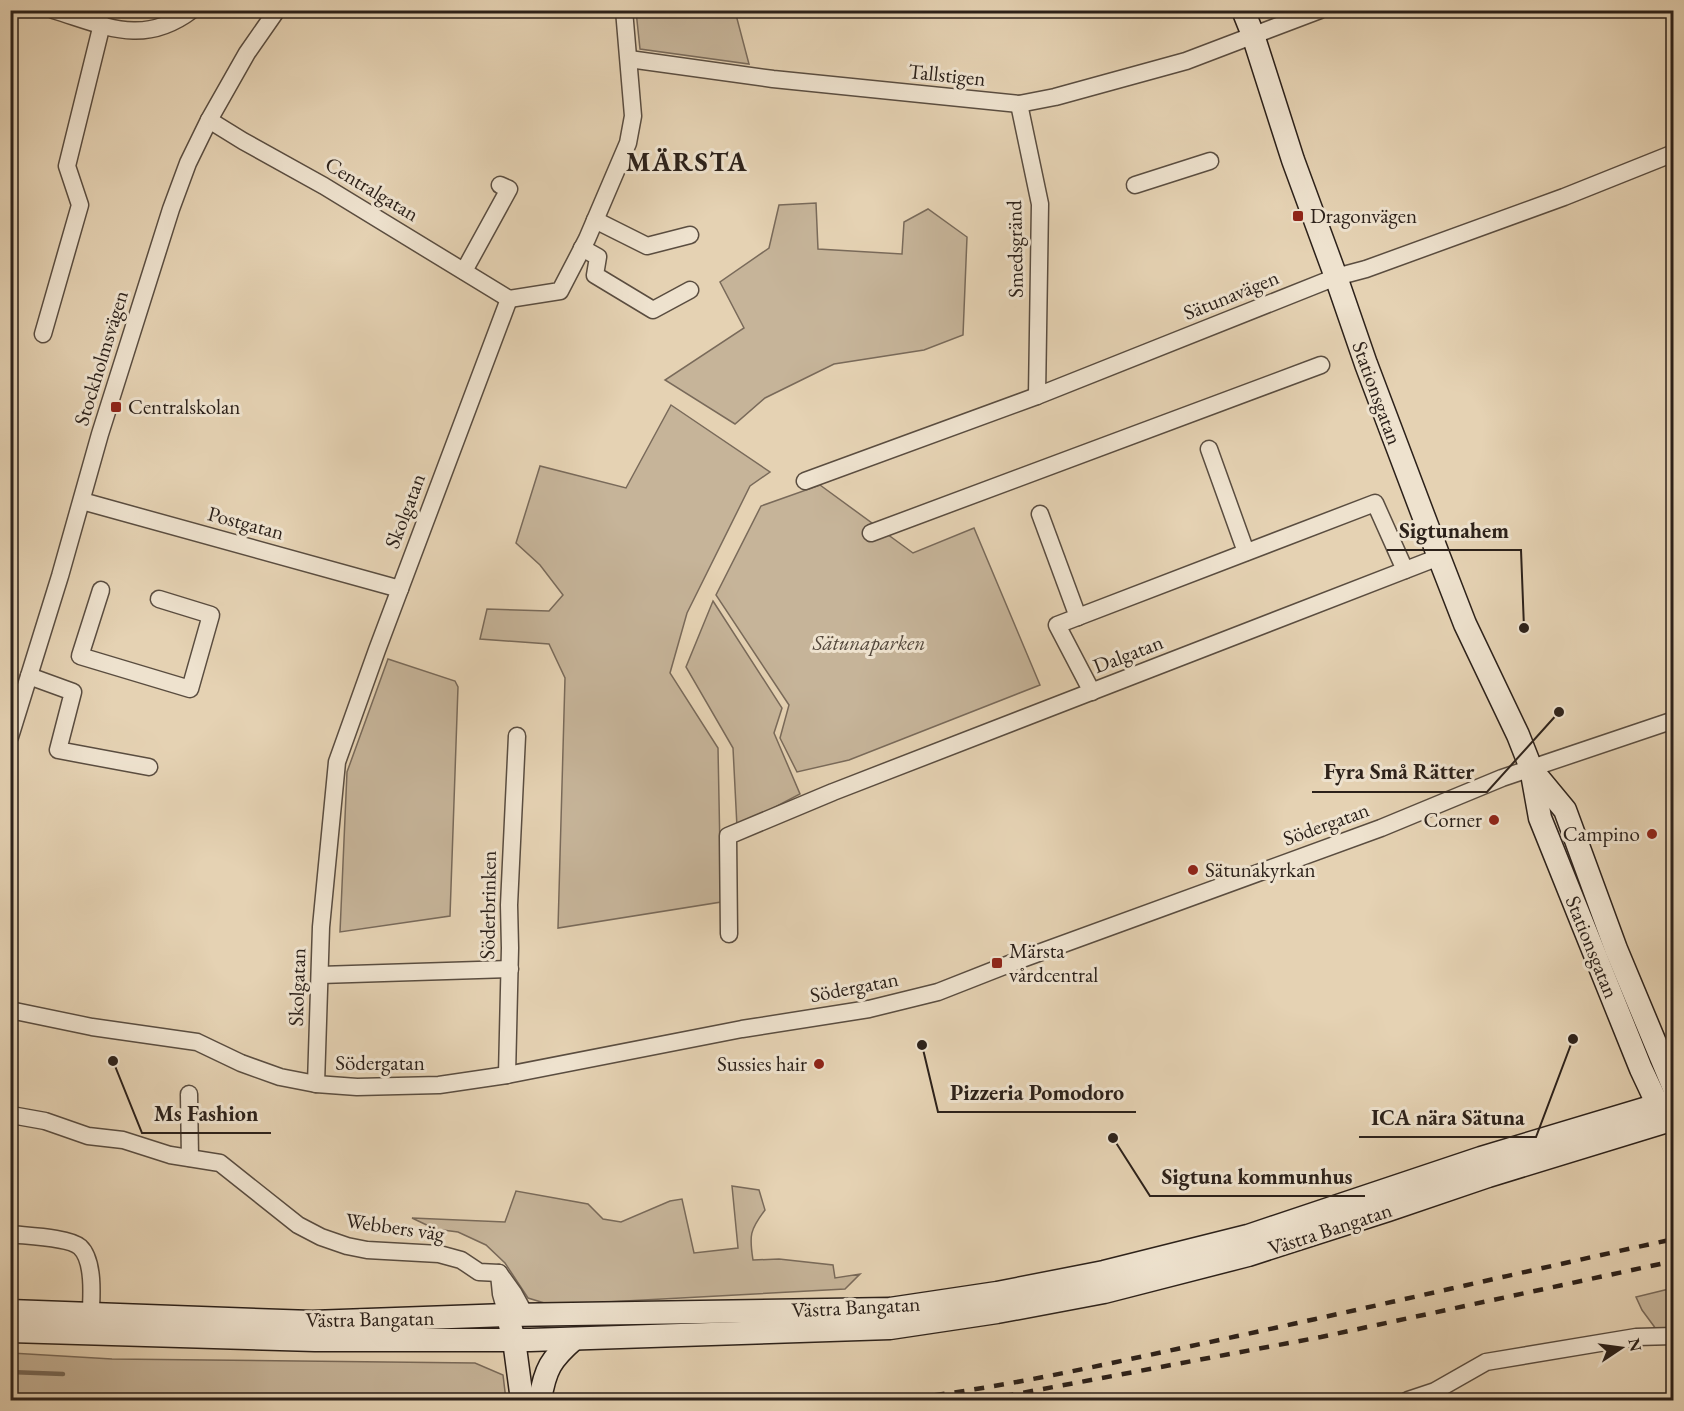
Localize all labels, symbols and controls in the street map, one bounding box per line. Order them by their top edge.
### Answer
street label: Tallstigen [907,57,987,92]
district label: MÄRSTA [626,144,748,179]
street label: Centralgatan [320,150,424,227]
street label: Smedsgränd [1000,200,1029,298]
place label: Dragonvägen [1310,202,1417,229]
marker: Dragonvägen [1291,209,1305,223]
street label: Sätunavägen [1179,263,1282,326]
street label: Stockholmsvägen [67,287,134,429]
street label: Stationsgatan [1346,337,1409,448]
place label: Centralskolan [128,393,240,420]
marker: Centralskolan [109,400,123,414]
street label: Skolgatan [378,469,431,552]
street label: Postgatan [205,499,287,546]
callout: Sigtunahem [1387,510,1521,550]
text: Sigtunahem [1399,516,1509,545]
street label: Dalgatan [1089,628,1167,679]
park label: Sätunaparken [812,629,925,656]
callout: Fyra Små Rätter [1312,752,1487,792]
text: Fyra Små Rätter [1324,757,1475,786]
street label: Södergatan [1279,796,1373,852]
place label: Corner [1423,806,1482,833]
marker: Corner [1487,813,1501,827]
place label: Campino [1563,820,1640,847]
marker: Campino [1645,827,1659,841]
street label: Söderbrinken [473,850,502,960]
place label: Sätunakyrkan [1205,856,1316,883]
marker: Sätunakyrkan [1186,863,1200,877]
street label: Stationsgatan [1560,892,1625,1002]
place label: Märsta vårdcentral [1009,937,1098,988]
street label: Skolgatan [282,947,311,1027]
marker: Märsta vårdcentral [990,956,1004,970]
street label: Södergatan [807,965,900,1008]
street label: Södergatan [335,1049,425,1076]
place label: Sussies hair [717,1050,807,1077]
marker: Sussies hair [812,1057,826,1071]
callout: Pizzeria Pomodoro [938,1072,1136,1112]
text: Pizzeria Pomodoro [950,1078,1124,1107]
callout: Ms Fashion [142,1093,271,1133]
callout: ICA nära Sätuna [1359,1097,1536,1137]
text: Ms Fashion [154,1099,259,1128]
text: ICA nära Sätuna [1371,1103,1525,1132]
callout: Sigtuna kommunhus [1150,1156,1365,1196]
text: Sigtuna kommunhus [1161,1162,1353,1191]
street label: Västra Bangatan [1264,1196,1395,1261]
street label: Webbers väg [344,1206,447,1247]
street label: Västra Bangatan [791,1290,921,1323]
street label: Västra Bangatan [305,1304,435,1333]
north arrow [1591,1318,1651,1378]
text: N [1623,1336,1647,1353]

